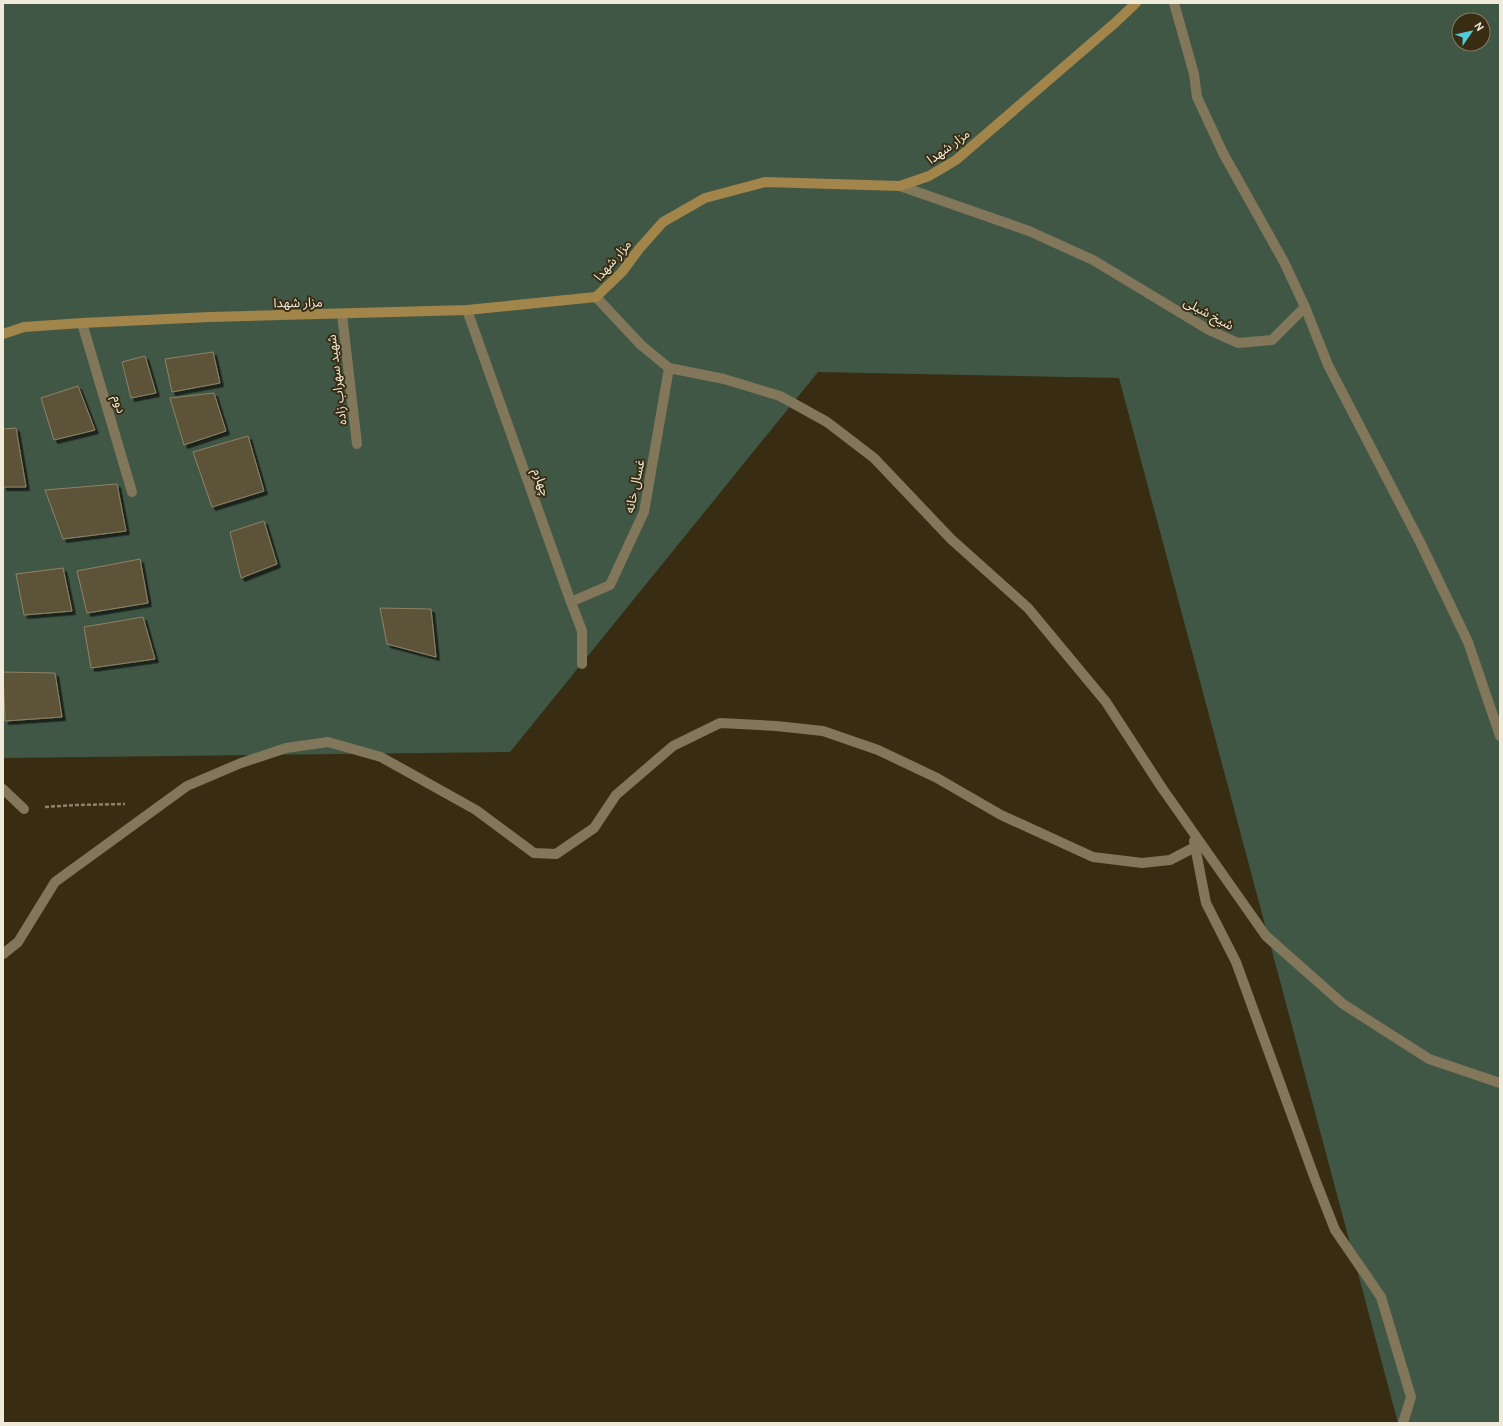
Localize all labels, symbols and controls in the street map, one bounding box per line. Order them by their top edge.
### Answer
north arrow [1451,12,1491,52]
text: N [1471,19,1487,34]
street label: مزار شهدا [923,125,973,168]
street label: مزار شهدا [590,236,635,284]
street label: شیخ شبلی [1180,293,1237,336]
street label: مزار شهدا [273,294,323,311]
street label: شهید سهراب زاده [323,334,350,426]
street label: دوم [108,393,130,416]
street label: غسال خانه [620,457,649,515]
street label: چهارم [528,466,555,499]

